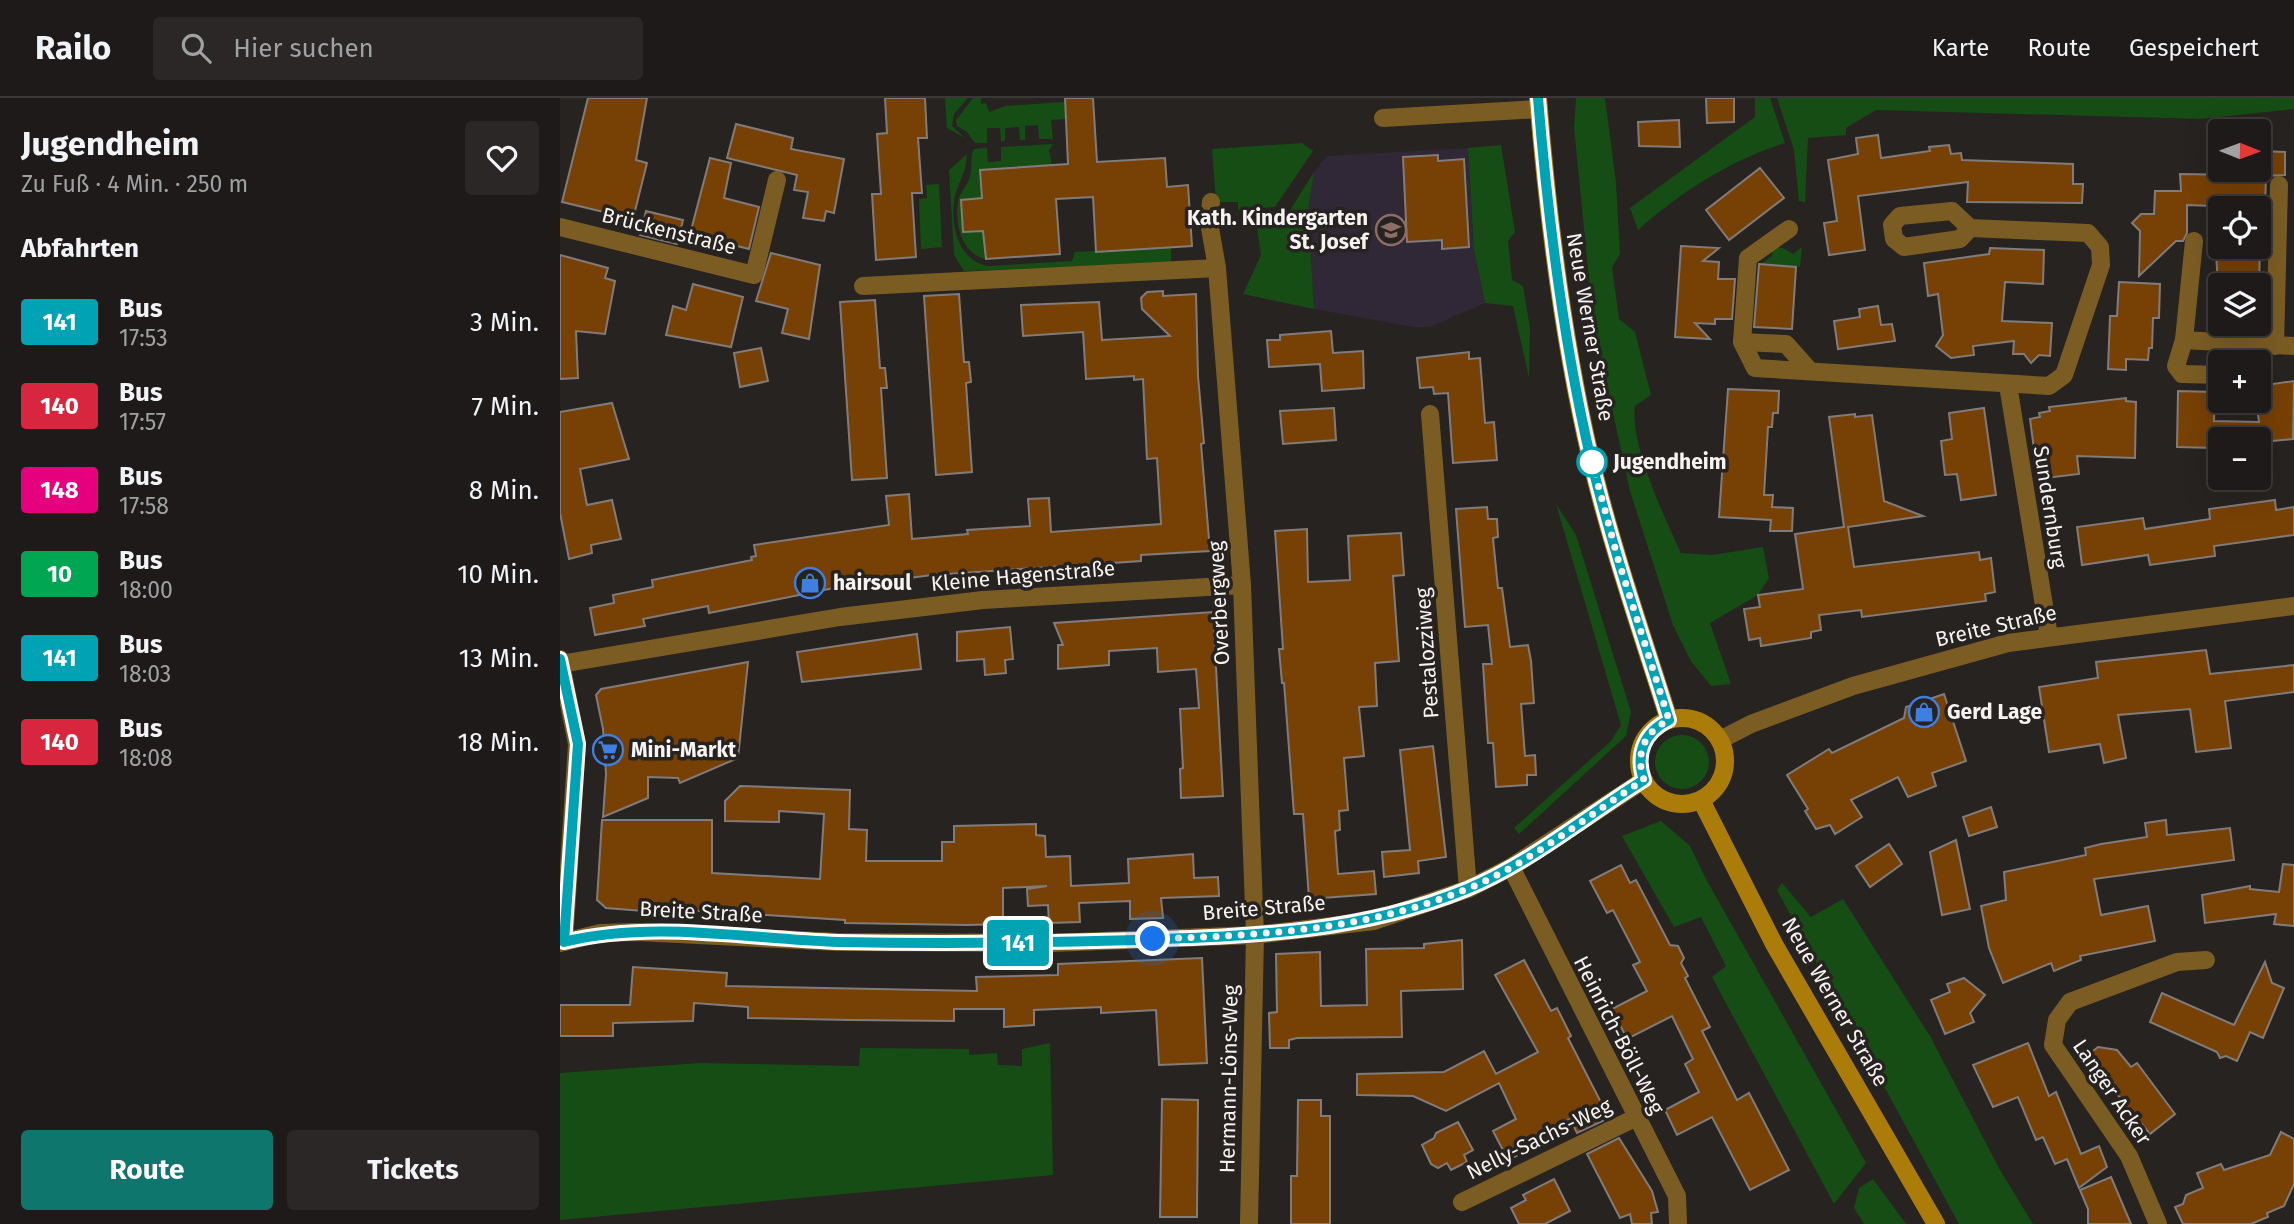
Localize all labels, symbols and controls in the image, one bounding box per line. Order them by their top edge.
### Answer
search box [153,17,643,80]
text: Railo [35,28,111,68]
icon: search [177,29,215,67]
text: Hier suchen [233,33,374,64]
text: Karte [1932,34,1989,62]
text: Route [2027,34,2091,62]
text: Gespeichert [2129,34,2259,62]
north arrow [2208,119,2272,182]
map controls [2208,119,2271,490]
button: heart [465,121,539,195]
text: Jugendheim [21,124,199,164]
text: Zu Fuß · 4 Min. · 250 m [21,170,248,198]
button: locate [2208,196,2271,259]
street label: Brückenstraße [599,202,739,260]
place label: Kath. Kindergarten St. Josef [1187,205,1371,255]
school or university icon: Kath. Kindergarten St. Josef [1374,213,1408,247]
street label: Neue Werner Straße [1561,231,1619,423]
text: Abfahrten [21,233,139,264]
button: layers [2208,273,2271,336]
text: Bus [119,293,162,324]
text: 3 Min. [470,307,539,338]
text: 141 [42,308,77,336]
text: 17:53 [119,324,168,352]
button: + [2208,350,2271,413]
text: Bus [119,377,162,408]
text: 7 Min. [472,391,539,422]
text: 140 [40,392,79,420]
text: 17:57 [119,408,166,436]
button: − [2208,427,2271,490]
street label: Sundernburg [2027,444,2073,570]
marker: Jugendheim [1577,447,1607,477]
place label: Jugendheim [1612,449,1726,475]
text: Bus [119,461,162,492]
text: 8 Min. [469,475,539,506]
text: 148 [40,476,79,504]
text: 17:58 [119,492,169,520]
street label: Overbergweg [1203,540,1235,666]
text: Bus [119,545,162,576]
street label: Kleine Hagenstraße [930,555,1116,597]
text: 10 Min. [457,559,539,590]
text: 10 [47,560,72,588]
shop icon: hairsoul [793,566,827,600]
place label: hairsoul [833,570,912,596]
text: 18:00 [119,576,173,604]
street label: Pestalozziweg [1409,587,1445,719]
street label: Breite Straße [1933,599,2059,653]
text: Bus [119,629,162,660]
text: 13 Min. [459,643,539,674]
text: 141 [42,644,77,672]
text: 18:03 [119,660,171,688]
shop icon: Gerd Lage [1907,695,1941,729]
place label: Gerd Lage [1947,699,2042,725]
text: Bus [119,713,162,744]
text: 18 Min. [457,727,539,758]
text: 140 [40,728,79,756]
supermarket icon: Mini-Markt [591,733,625,767]
place label: Mini-Markt [631,737,737,763]
text: 18:08 [119,744,173,772]
street label: Breite Straße [1201,890,1327,926]
street label: Breite Straße [639,896,763,928]
street label: Neue Werner Straße [1776,913,1894,1091]
line badge: 141 [978,920,1058,966]
your location [1135,921,1170,956]
text: 141 [1001,929,1035,957]
street label: Heinrich-Böll-Weg [1568,952,1670,1118]
street label: Hermann-Löns-Weg [1214,985,1244,1173]
street label: Langer Acker [2067,1034,2157,1150]
street label: Nelly-Sachs-Weg [1462,1093,1616,1185]
button: Route [21,1130,273,1210]
button: Tickets [287,1130,539,1210]

